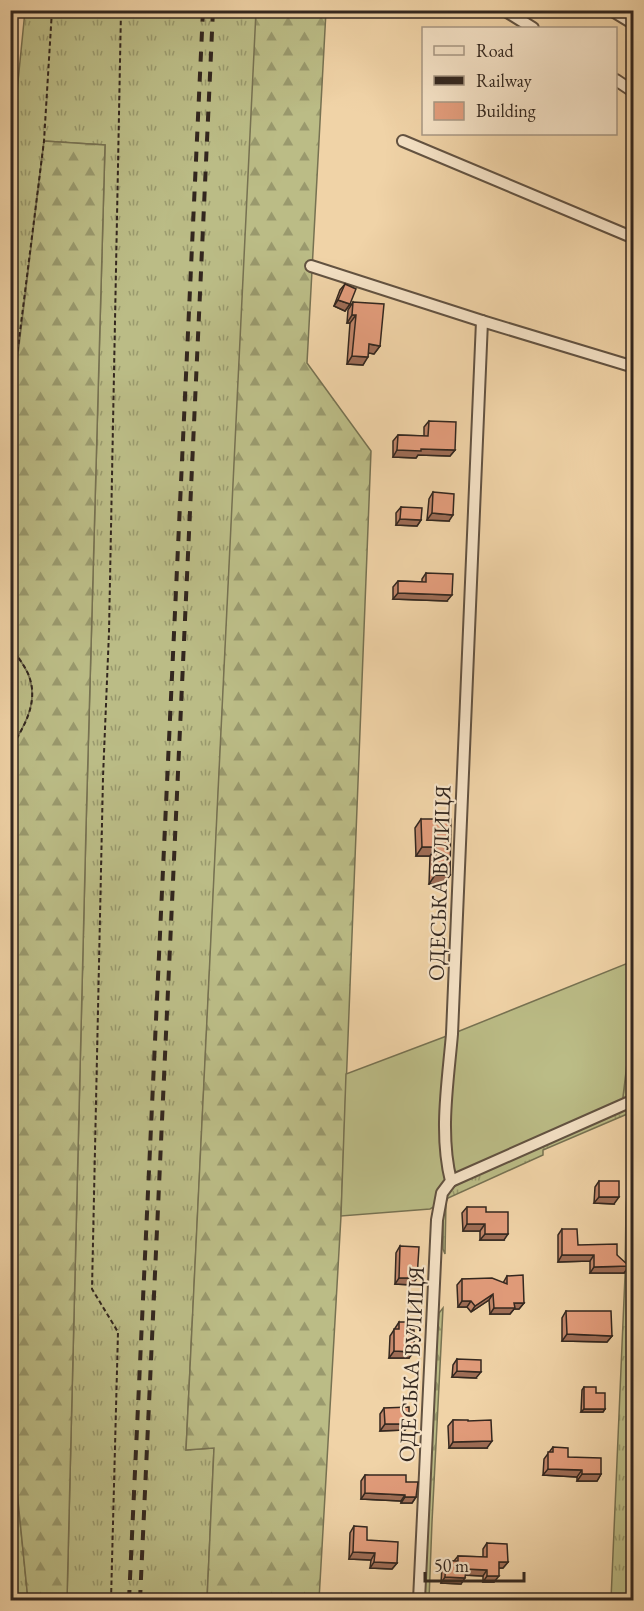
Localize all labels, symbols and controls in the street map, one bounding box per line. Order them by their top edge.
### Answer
legend [422,27,617,135]
text: Road [476,39,515,62]
text: Railway [476,69,532,92]
text: Building [476,99,536,122]
street label: ОДЕСЬКА ВУЛИЦЯ [422,784,457,982]
street label: ОДЕСЬКА ВУЛИЦЯ [392,1265,431,1463]
scale bar [425,1545,524,1583]
text: 50 m [434,1554,469,1577]

